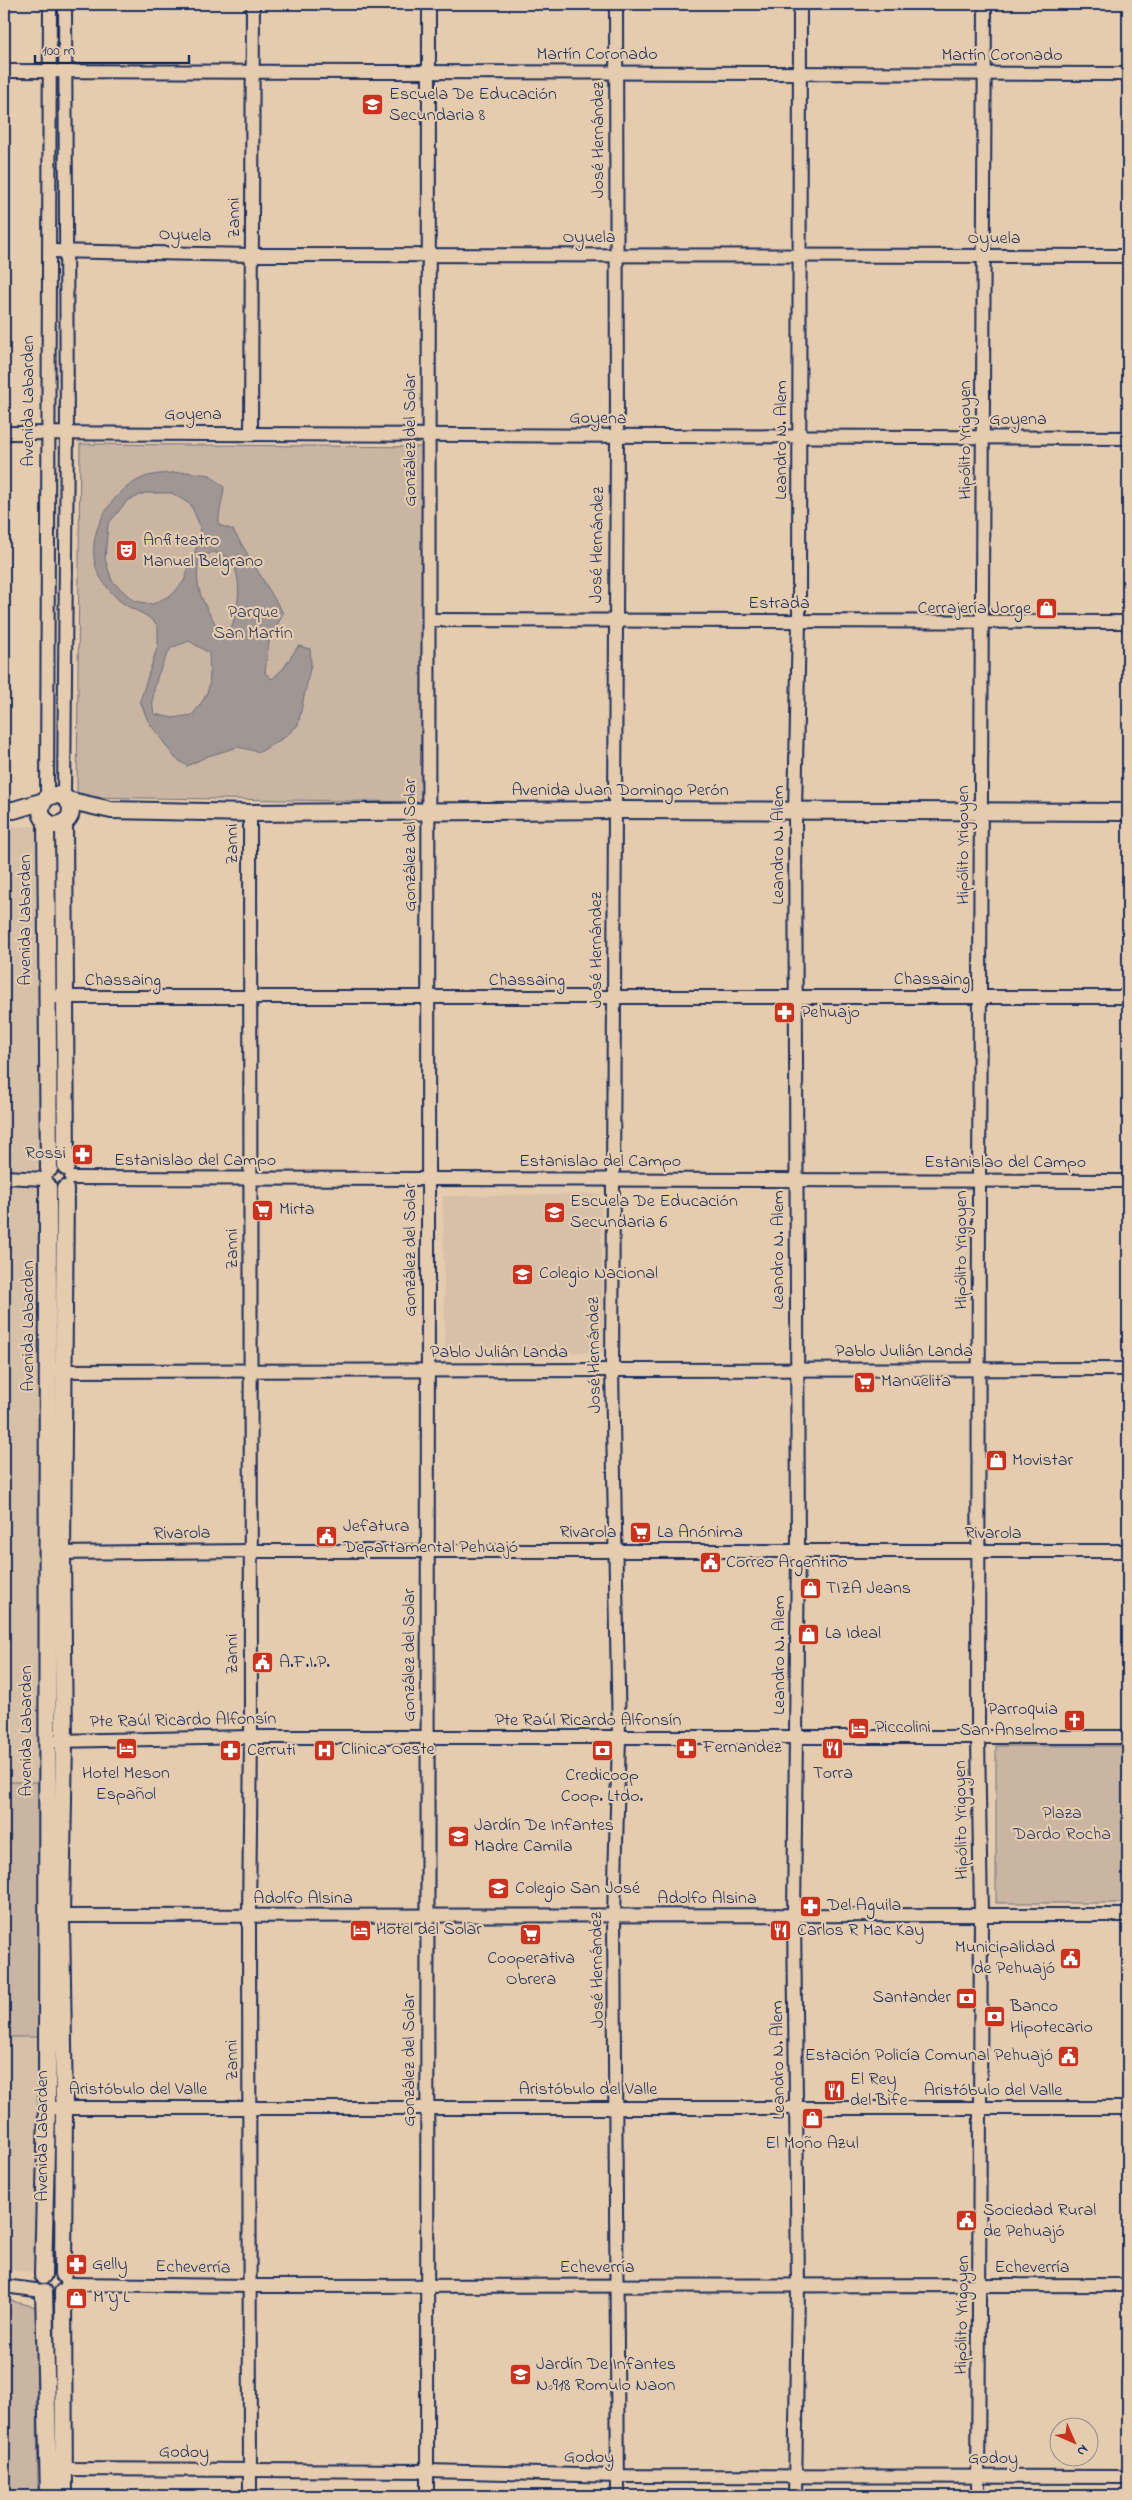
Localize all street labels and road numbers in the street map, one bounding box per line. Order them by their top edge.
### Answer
street label: Martín Coronado [536,42,658,68]
street label: Martín Coronado [941,43,1063,69]
street label: José Hernández [586,81,612,198]
street label: Zanni [222,198,248,238]
street label: Oyuela [158,222,212,250]
street label: Oyuela [563,225,615,251]
street label: Oyuela [968,226,1020,252]
street label: Avenida Labarden [16,335,42,467]
street label: González del Solar [398,373,424,507]
street label: Leandro N. Alem [769,380,795,500]
street label: Hipólito Yrigoyen [953,380,980,500]
street label: Goyena [164,402,222,428]
street label: Goyena [569,406,627,432]
street label: Goyena [989,407,1047,433]
street label: José Hernández [584,486,612,603]
street label: Estrada [748,591,810,617]
street label: González del Solar [398,778,424,912]
street label: Avenida Juan Domingo Perón [511,778,729,805]
street label: Leandro N. Alem [766,785,792,905]
street label: Hipólito Yrigoyen [951,785,978,905]
street label: Zanni [220,824,246,864]
street label: Avenida Labarden [13,854,39,986]
street label: José Hernández [584,891,610,1008]
street label: Chassaing [894,967,970,994]
street label: Chassaing [85,968,161,995]
street label: Chassaing [489,968,565,995]
street label: Estanislao del Campo [114,1148,276,1174]
street label: Estanislao del Campo [519,1149,681,1175]
street label: Estanislao del Campo [924,1150,1086,1176]
street label: González del Solar [398,1183,424,1317]
street label: Leandro N. Alem [766,1190,792,1310]
street label: Hipólito Yrigoyen [949,1190,976,1310]
street label: Zanni [220,1229,246,1269]
street label: Avenida Labarden [16,1260,42,1392]
street label: José Hernández [581,1296,609,1413]
street label: Pablo Julián Landa [835,1339,973,1365]
street label: Pablo Julián Landa [430,1340,568,1366]
street label: Rivarola [559,1520,617,1546]
street label: Rivarola [153,1521,211,1547]
street label: Rivarola [964,1521,1022,1547]
street label: González del Solar [397,1588,423,1722]
street label: Leandro N. Alem [767,1595,793,1715]
street label: Zanni [220,1634,246,1674]
street label: Avenida Labarden [14,1665,40,1797]
street label: Pte Raúl Ricardo Alfonsín [89,1706,277,1736]
street label: Pte Raúl Ricardo Alfonsín [495,1708,681,1734]
street label: Hipólito Yrigoyen [948,1760,977,1880]
street label: Adolfo Alsina [253,1886,353,1912]
street label: Adolfo Alsina [657,1886,757,1912]
street label: José Hernández [584,1911,612,2028]
street label: González del Solar [397,1993,423,2127]
street label: Leandro N. Alem [765,2000,793,2120]
street label: Zanni [220,2039,246,2081]
street label: Avenida Labarden [30,2070,56,2202]
street label: Aristóbulo del Valle [69,2077,208,2103]
street label: Aristóbulo del Valle [519,2077,658,2103]
street label: Aristóbulo del Valle [924,2078,1063,2104]
street label: Echeverría [155,2254,231,2282]
street label: Echeverría [559,2255,635,2281]
street label: Hipólito Yrigoyen [949,2255,978,2375]
street label: Echeverría [994,2255,1070,2281]
street label: Godoy [159,2440,209,2466]
street label: Godoy [564,2445,614,2471]
street label: Godoy [968,2446,1018,2472]

